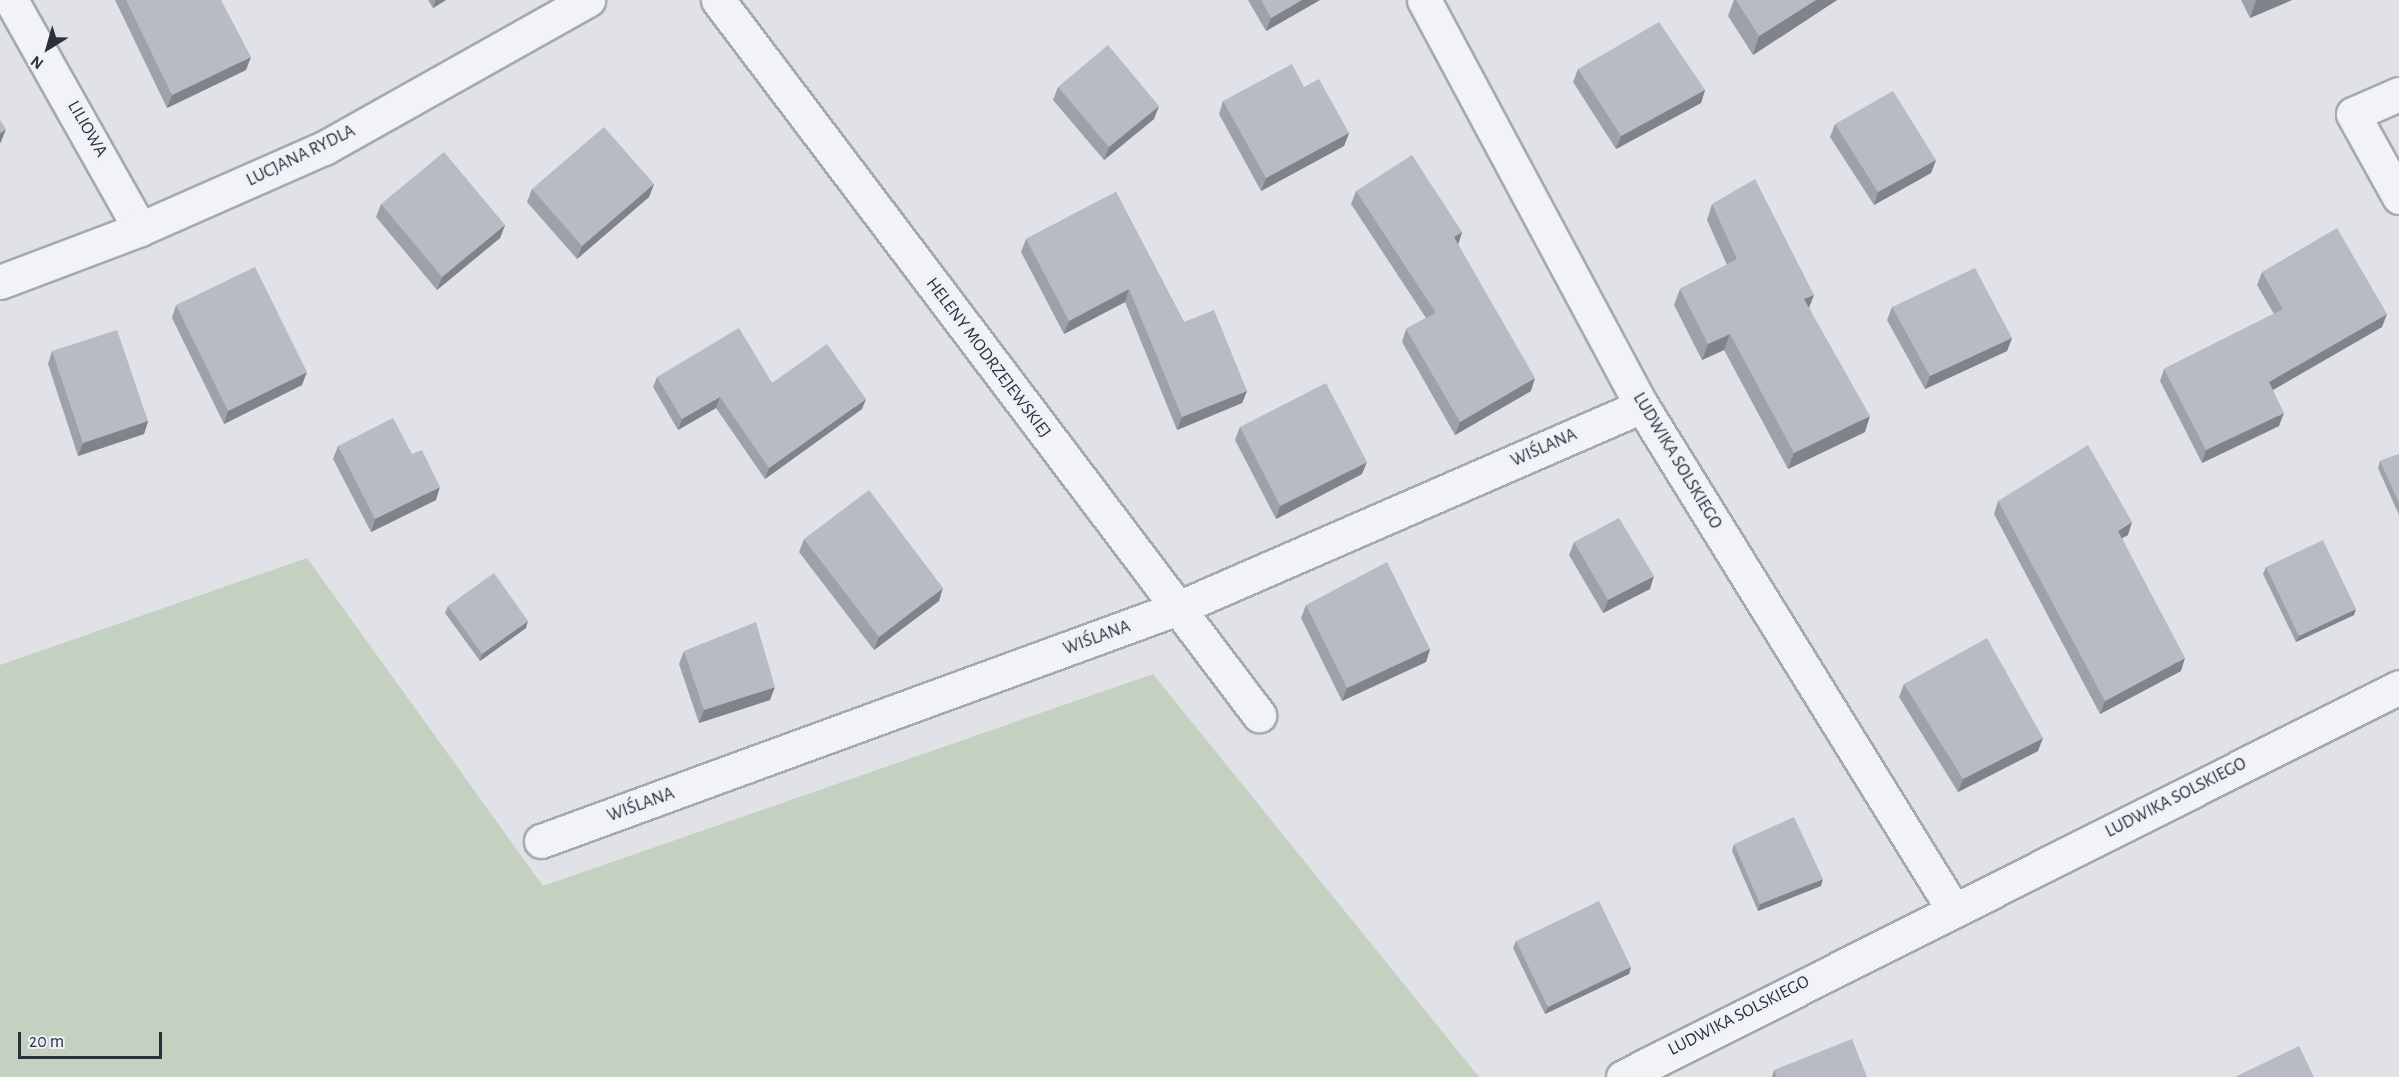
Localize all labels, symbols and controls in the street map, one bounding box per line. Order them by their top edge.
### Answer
north arrow [18,18,78,78]
text: N [28,53,46,72]
street label: LILIOWA [62,97,112,161]
street label: LUCJANA RYDLA [243,120,359,192]
street label: HELENY MODRZEJEWSKIEJ [921,274,1055,442]
street label: LUDWIKA SOLSKIEGO [1628,389,1726,533]
street label: WIŚLANA [1508,424,1580,472]
street label: WIŚLANA [1060,616,1134,660]
street label: LUDWIKA SOLSKIEGO [2102,753,2250,843]
street label: WIŚLANA [604,783,678,827]
street label: LUDWIKA SOLSKIEGO [1665,971,1813,1061]
scale bar [21,1020,165,1058]
text: 20 m [29,1033,64,1051]

